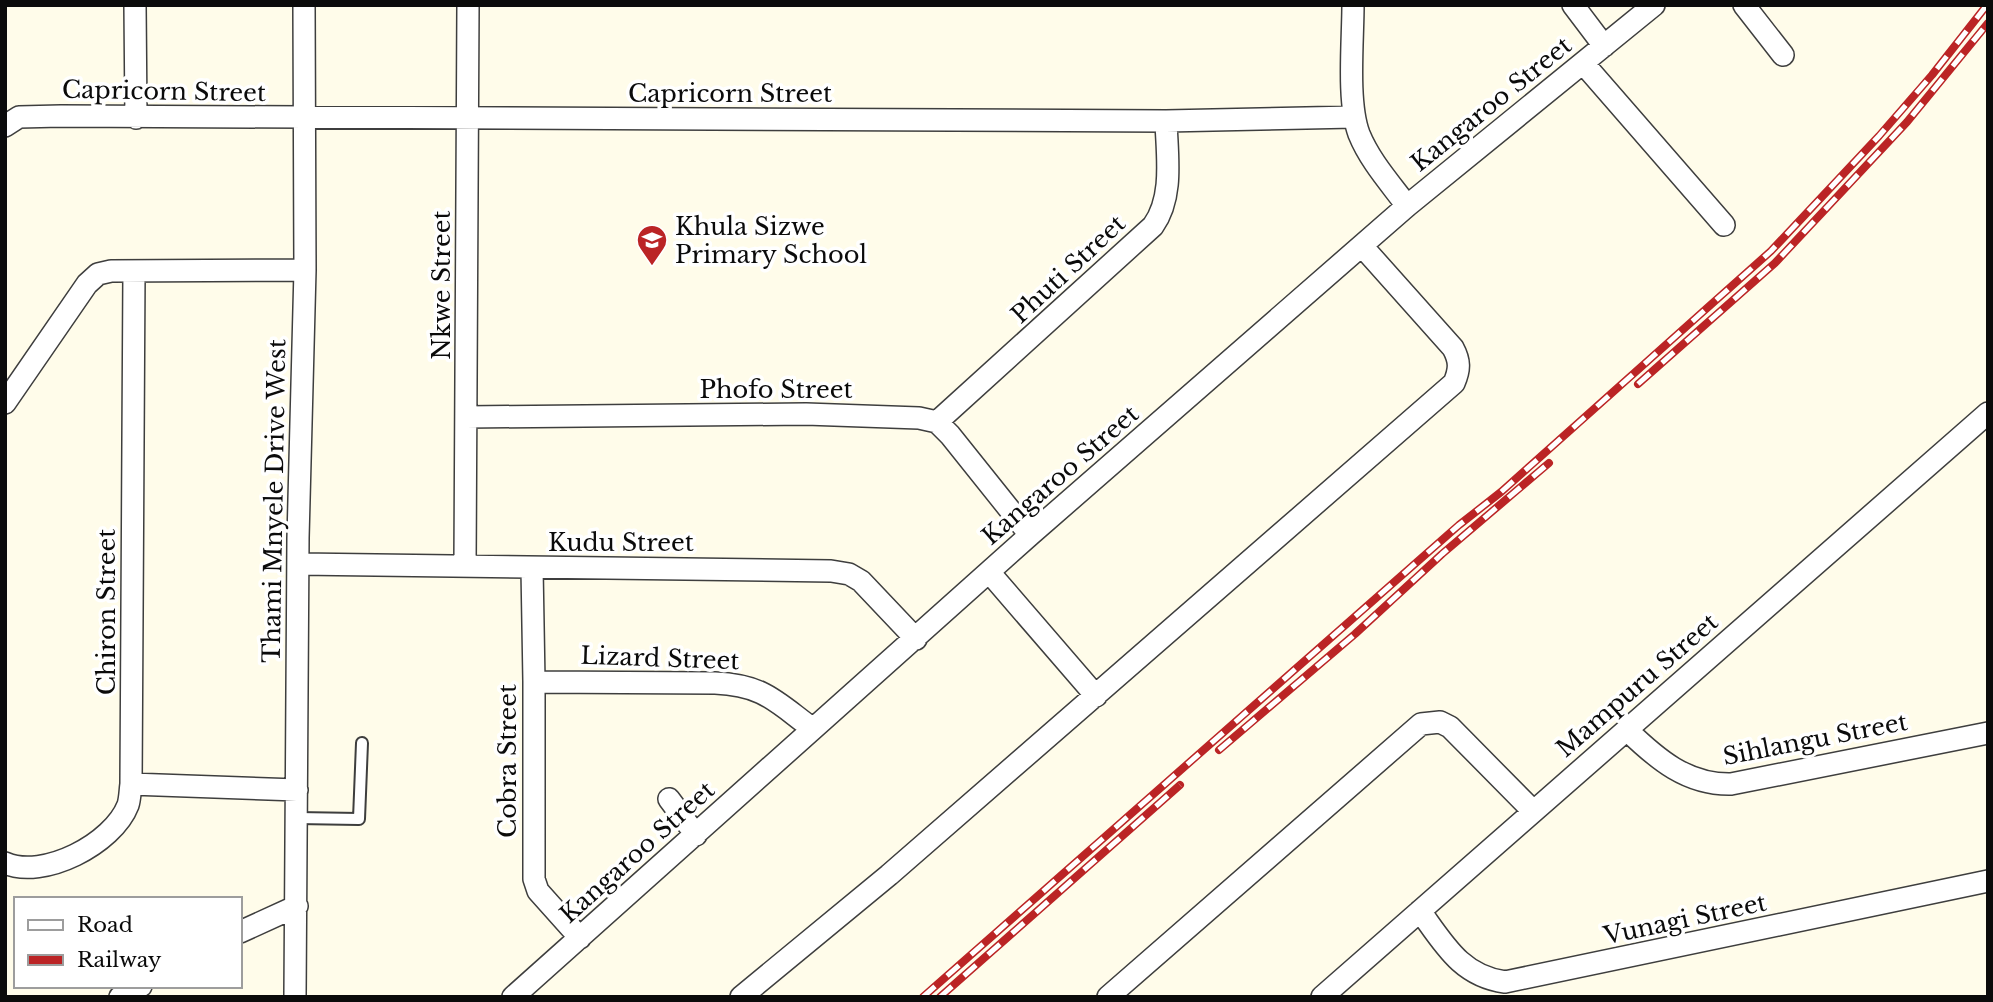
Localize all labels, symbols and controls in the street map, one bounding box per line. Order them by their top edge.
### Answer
street label: Kangaroo Street [1405,30,1577,178]
street label: Capricorn Street [62,75,266,107]
street label: Capricorn Street [628,79,832,108]
street label: Phuti Street [1005,209,1131,329]
street label: Nkwe Street [427,210,456,360]
place label: Khula Sizwe Primary School [675,212,867,269]
school or university icon: Khula Sizwe Primary School [635,223,669,267]
street label: Thami Mnyele Drive West [257,339,291,663]
street label: Phofo Street [699,375,853,404]
street label: Kangaroo Street [976,399,1144,551]
street label: Kudu Street [548,528,694,557]
street label: Chiron Street [92,529,121,695]
street label: Mampuru Street [1550,607,1724,763]
street label: Lizard Street [580,641,740,675]
street label: Cobra Street [493,684,522,838]
street label: Sihlangu Street [1720,707,1910,771]
street label: Kangaroo Street [554,775,720,929]
street label: Vunagi Street [1600,888,1769,951]
legend [14,897,242,988]
text: Road [77,912,133,938]
text: Railway [77,947,162,973]

